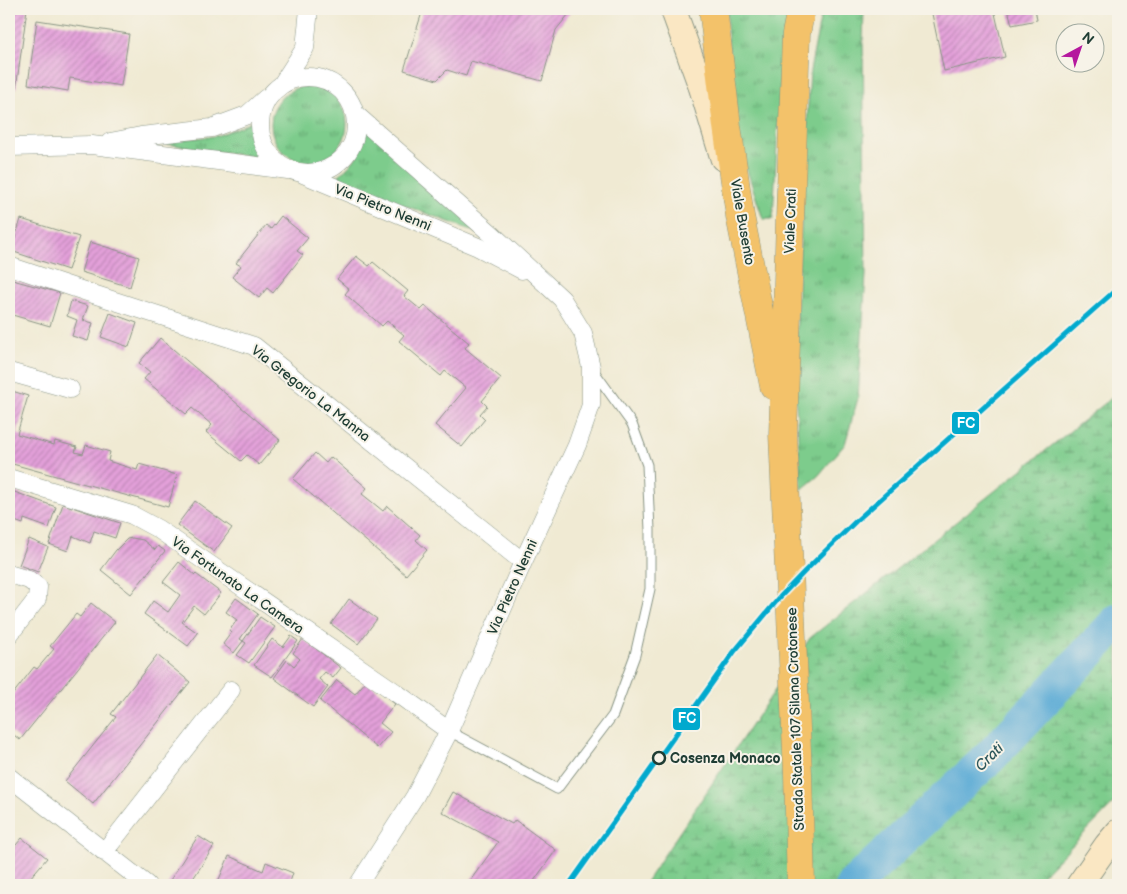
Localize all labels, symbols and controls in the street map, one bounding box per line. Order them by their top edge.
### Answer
north arrow [1054,22,1104,72]
text: N [1079,29,1098,48]
street label: Viale Busento [727,178,758,267]
street label: Via Pietro Nenni [332,180,434,235]
street label: Viale Crati [781,188,800,254]
street label: Via Gregorio La Manna [248,342,374,445]
line badge: FC [951,411,980,435]
text: FC [957,415,975,432]
street label: Via Fortunato La Camera [168,533,307,638]
street label: Via Pietro Nenni [484,537,541,638]
street label: Strada Statale 107 Silana Crotonese [783,607,808,831]
line badge: FC [672,707,701,731]
text: FC [678,710,696,727]
water label: Crati [971,739,1008,776]
place label: Cosenza Monaco [670,750,781,767]
marker: Cosenza Monaco [652,751,666,765]

